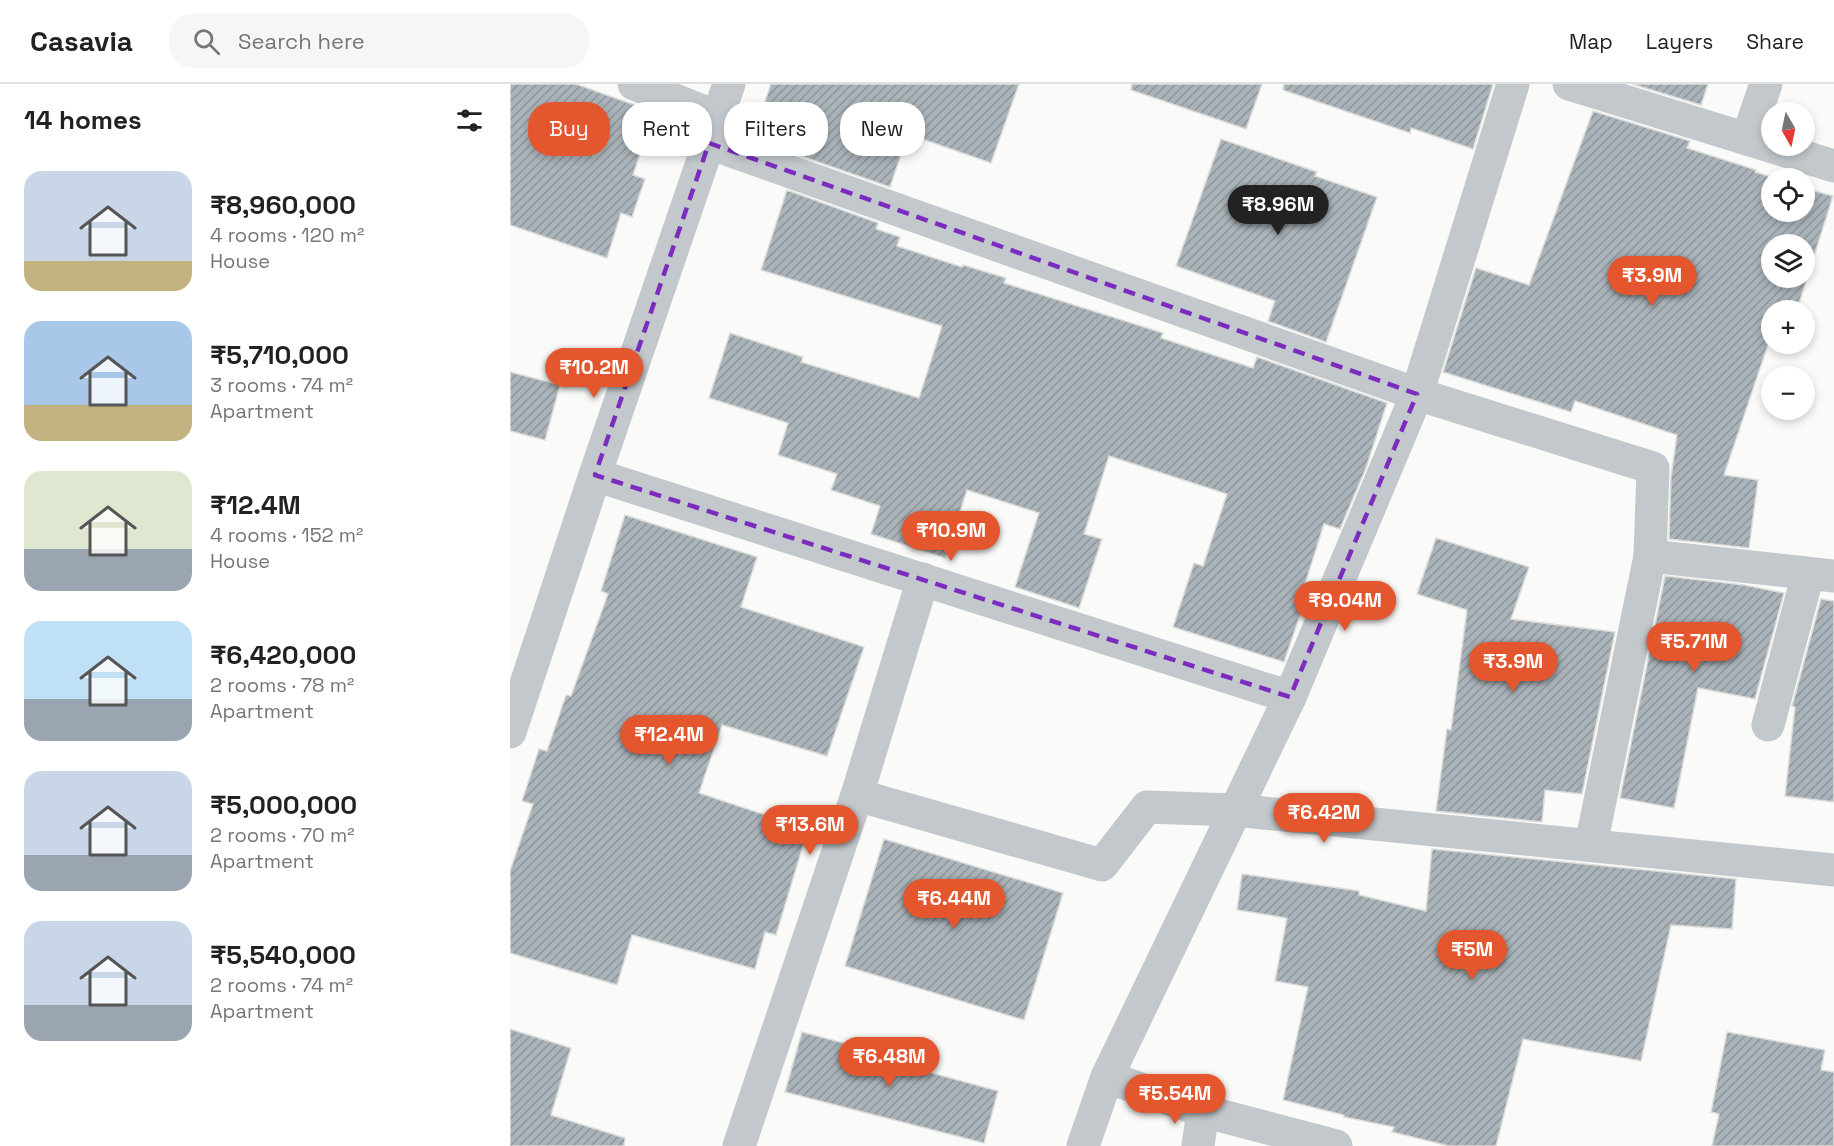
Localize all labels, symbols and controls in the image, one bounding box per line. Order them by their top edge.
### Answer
search box [169,14,589,68]
text: Casavia [30,23,133,59]
icon: search [190,25,223,58]
text: Search here [238,27,365,55]
text: Map [1569,28,1613,55]
text: Layers [1646,28,1713,55]
text: Share [1746,28,1804,55]
chip: Buy [528,102,610,156]
chip: Rent [622,102,712,156]
chip: Filters [724,102,828,156]
chip: New [840,102,925,156]
north arrow [1761,102,1815,156]
map controls [1761,102,1815,420]
text: 14 homes [24,103,142,137]
icon: filters [453,104,486,137]
button: locate [1761,168,1815,222]
pin: ₹8.96M [1229,185,1327,236]
text: ₹8,960,000 [210,188,356,222]
text: ₹8.96M [1242,191,1314,217]
icon: home [72,195,144,267]
text: 4 rooms · 120 m² [210,222,364,248]
button: layers [1761,234,1815,288]
text: House [210,248,270,274]
pin: ₹3.9M [1610,256,1694,307]
text: ₹3.9M [1622,262,1682,288]
button: + [1761,300,1815,354]
text: ₹5,710,000 [210,338,349,372]
icon: home [72,345,144,417]
pin: ₹10.2M [545,348,643,399]
text: ₹10.2M [559,354,629,380]
button: − [1761,366,1815,420]
text: 3 rooms · 74 m² [210,372,353,398]
text: Apartment [210,398,314,424]
text: ₹12.4M [210,488,301,522]
icon: home [72,495,144,567]
pin: ₹10.9M [902,511,1000,562]
text: ₹10.9M [916,517,986,543]
text: 4 rooms · 152 m² [210,522,363,548]
text: House [210,548,270,574]
pin: ₹9.04M [1296,581,1394,632]
text: ₹9.04M [1308,587,1382,613]
pin: ₹5.71M [1645,622,1743,673]
text: ₹5.71M [1660,628,1728,654]
text: ₹6,420,000 [210,638,356,672]
pin: ₹3.9M [1471,642,1555,693]
icon: home [72,645,144,717]
text: ₹3.9M [1483,648,1543,674]
text: 2 rooms · 78 m² [210,672,354,698]
text: Apartment [210,698,314,724]
pin: ₹12.4M [620,715,718,766]
text: ₹12.4M [634,721,704,747]
text: ₹5,000,000 [210,788,357,822]
pin: ₹6.42M [1275,793,1373,844]
icon: home [72,795,144,867]
text: ₹6.42M [1288,799,1360,825]
pin: ₹13.6M [761,805,859,856]
text: ₹13.6M [775,811,845,837]
text: 2 rooms · 70 m² [210,822,354,848]
text: Apartment [210,848,314,874]
pin: ₹6.44M [905,879,1003,930]
text: ₹6.44M [917,885,991,911]
pin: ₹5M [1443,930,1501,981]
text: ₹5M [1451,936,1493,962]
text: ₹5,540,000 [210,938,356,972]
icon: home [72,945,144,1017]
text: 2 rooms · 74 m² [210,972,353,998]
text: Apartment [210,998,314,1024]
pin: ₹6.48M [840,1037,938,1088]
text: ₹6.48M [852,1043,926,1069]
pin: ₹5.54M [1126,1074,1224,1125]
text: ₹5.54M [1139,1080,1211,1106]

